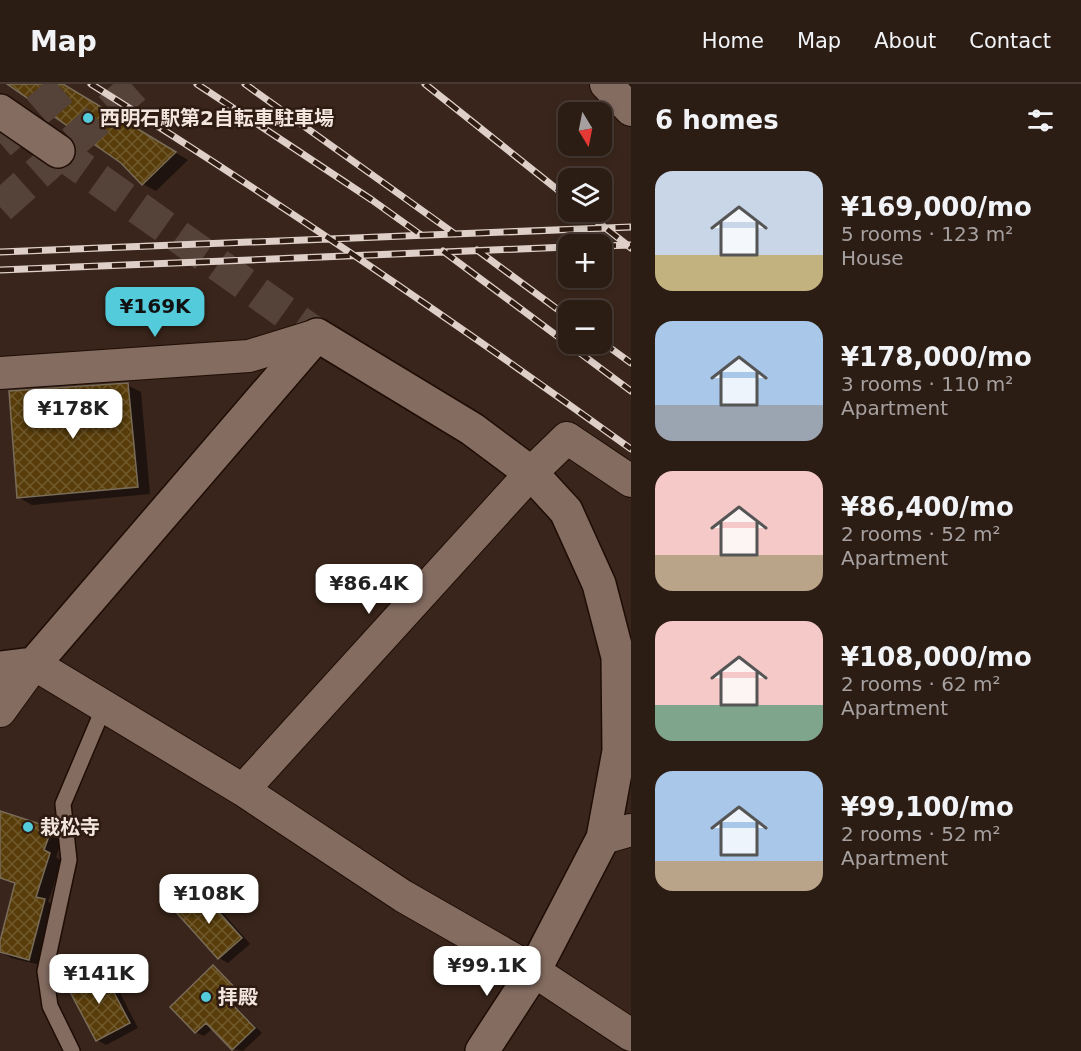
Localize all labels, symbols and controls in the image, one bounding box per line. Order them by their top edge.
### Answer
text: Map [30,25,97,58]
text: Home [702,29,764,53]
text: Map [797,29,841,53]
text: About [874,29,936,53]
text: Contact [969,29,1051,53]
north arrow [558,102,612,156]
map controls [558,102,612,354]
icon: filters [1024,104,1057,137]
text: 6 homes [655,105,779,135]
place label: 西明石駅第2自転車駐車場 [100,106,334,130]
marker: 西明石駅第2自転車駐車場 [81,111,95,125]
button: layers [558,168,612,222]
text: ¥169,000/mo [841,192,1032,222]
icon: home [703,195,775,267]
text: 5 rooms · 123 m² [841,222,1013,246]
button: + [558,234,612,288]
text: House [841,246,904,270]
pin: ¥169K [113,287,197,338]
text: ¥169K [119,294,191,318]
button: − [558,300,612,354]
text: ¥178,000/mo [841,342,1032,372]
icon: home [703,345,775,417]
text: 3 rooms · 110 m² [841,372,1013,396]
pin: ¥178K [31,389,115,440]
text: ¥178K [37,396,109,420]
text: Apartment [841,396,948,420]
text: ¥86,400/mo [841,492,1014,522]
icon: home [703,495,775,567]
text: 2 rooms · 52 m² [841,522,1001,546]
text: Apartment [841,546,948,570]
pin: ¥86.4K [320,564,418,615]
text: ¥86.4K [330,571,408,595]
text: ¥108,000/mo [841,642,1032,672]
icon: home [703,645,775,717]
text: 2 rooms · 62 m² [841,672,1001,696]
text: Apartment [841,696,948,720]
text: ¥99,100/mo [841,792,1014,822]
icon: home [703,795,775,867]
place label: 栽松寺 [40,815,100,839]
marker: 栽松寺 [21,820,35,834]
text: 2 rooms · 52 m² [841,822,1001,846]
text: Apartment [841,846,948,870]
pin: ¥108K [167,874,251,925]
text: ¥108K [173,881,245,905]
pin: ¥99.1K [438,946,536,997]
text: ¥99.1K [448,953,526,977]
pin: ¥141K [57,954,141,1005]
text: ¥141K [63,961,135,985]
place label: 拝殿 [218,985,258,1009]
marker: 拝殿 [199,990,213,1004]

